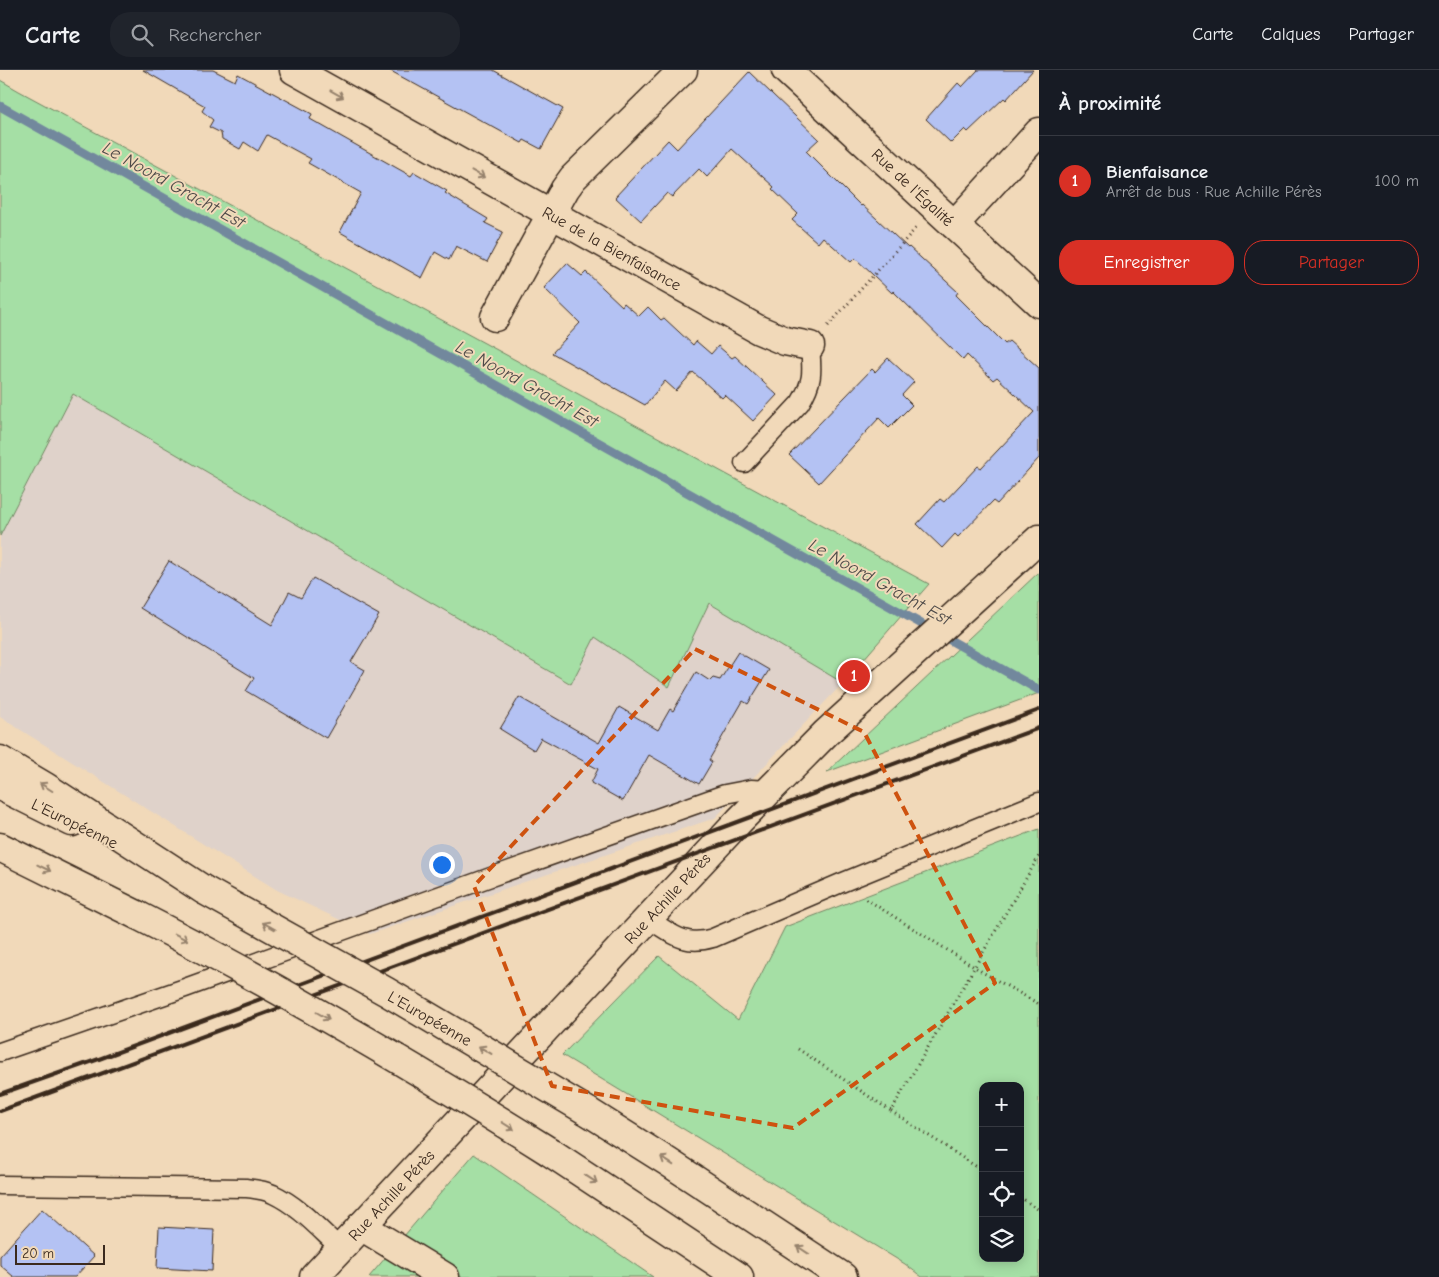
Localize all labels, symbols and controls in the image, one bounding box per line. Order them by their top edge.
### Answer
search box [110,12,460,57]
text: Carte [25,21,80,49]
icon: search [128,21,156,49]
text: Rechercher [168,24,261,46]
text: Carte [1192,24,1233,45]
text: Calques [1261,24,1321,45]
text: Partager [1349,24,1414,45]
one-way arrow [329,89,344,99]
text: À proximité [1059,91,1161,115]
water label: Le Noord Gracht Est [99,138,250,234]
street label: Rue de l'Égalité [868,145,958,230]
text: Bienfaisance [1106,161,1208,183]
one-way arrow [471,169,485,179]
text: 1 [1072,172,1078,190]
text: 100 m [1375,172,1419,190]
text: Arrêt de bus · Rue Achille Pérès [1106,183,1322,201]
street label: Rue de la Bienfaisance [539,203,684,295]
button: Enregistrer [1059,240,1234,285]
button: Partager [1244,240,1419,285]
water label: Le Noord Gracht Est [452,337,603,433]
water label: Le Noord Gracht Est [805,535,956,631]
pin: 1 [838,657,870,695]
one-way arrow [39,782,53,792]
street label: L'Européenne [28,795,121,853]
street label: Rue Achille Pérès [621,849,715,948]
your location [429,852,455,878]
one-way arrow [36,864,51,873]
one-way arrow [262,920,276,930]
one-way arrow [173,933,188,942]
street label: L'Européenne [384,988,475,1050]
one-way arrow [315,1012,330,1021]
one-way arrow [479,1045,493,1055]
map controls [979,1082,1024,1262]
button: + [979,1082,1024,1127]
one-way arrow [501,1120,515,1131]
button: − [979,1127,1024,1172]
street label: Rue Achille Pérès [345,1146,439,1245]
one-way arrow [660,1156,674,1166]
button: locate [979,1172,1024,1217]
one-way arrow [583,1174,597,1184]
button: layers [979,1217,1024,1262]
scale bar [15,1242,105,1265]
text: 20 m [22,1245,54,1262]
one-way arrow [796,1245,810,1255]

